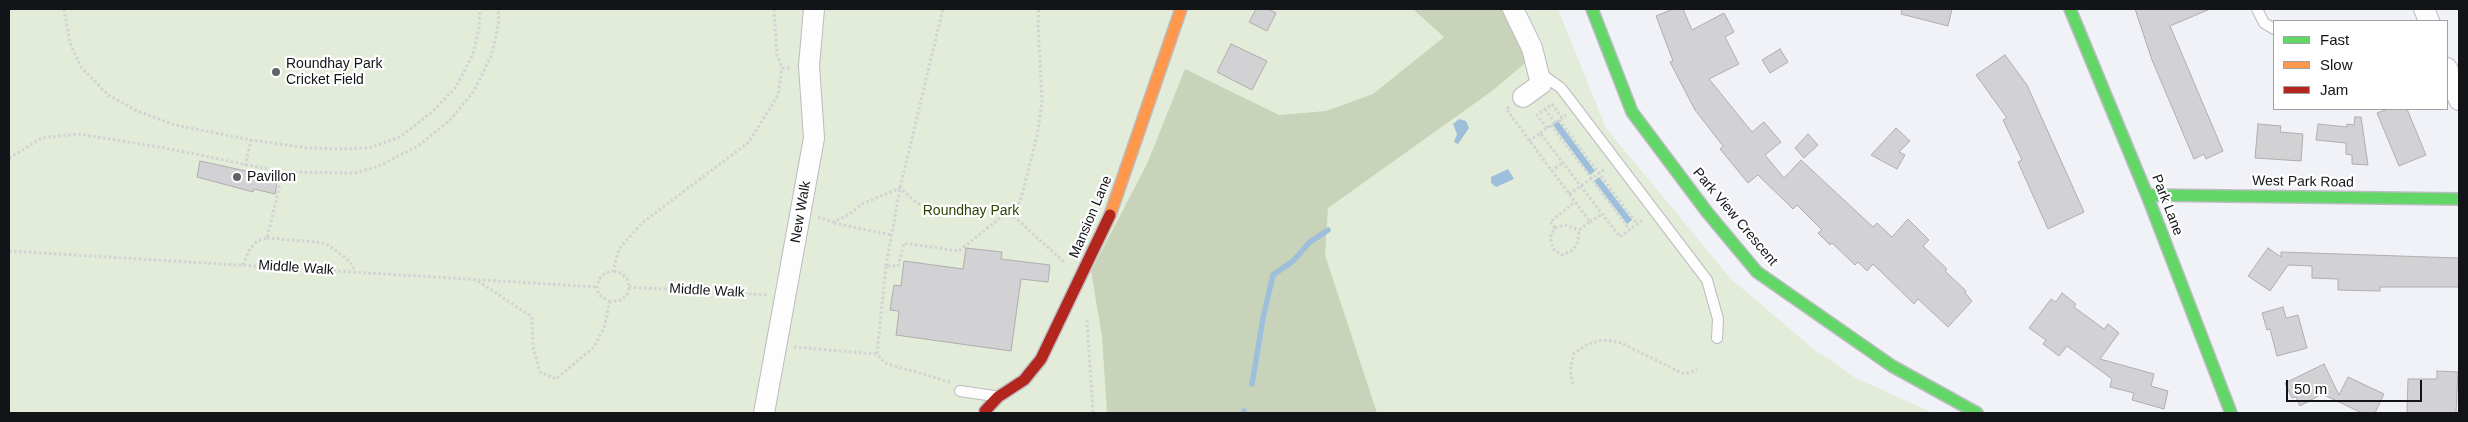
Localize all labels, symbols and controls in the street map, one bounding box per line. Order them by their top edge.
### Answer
legend [2273,20,2448,110]
text: Fast [2320,31,2349,48]
place label: Roundhay Park Cricket Field [286,56,383,88]
text: Slow [2320,56,2353,73]
marker: Roundhay Park Cricket Field [270,66,282,78]
text: Jam [2320,81,2348,98]
street label: Park View Crescent [1689,165,1781,269]
place label: Pavillon [247,169,296,185]
marker: Pavillon [231,171,243,183]
street label: Park Lane [2148,172,2186,238]
street label: Mansion Lane [1066,173,1116,261]
street label: West Park Road [2252,173,2354,191]
street label: New Walk [787,180,815,244]
park label: Roundhay Park [923,203,1019,219]
street label: Middle Walk [258,257,334,279]
street label: Middle Walk [669,281,745,301]
scale bar [2288,370,2424,402]
text: 50 m [2294,380,2327,397]

